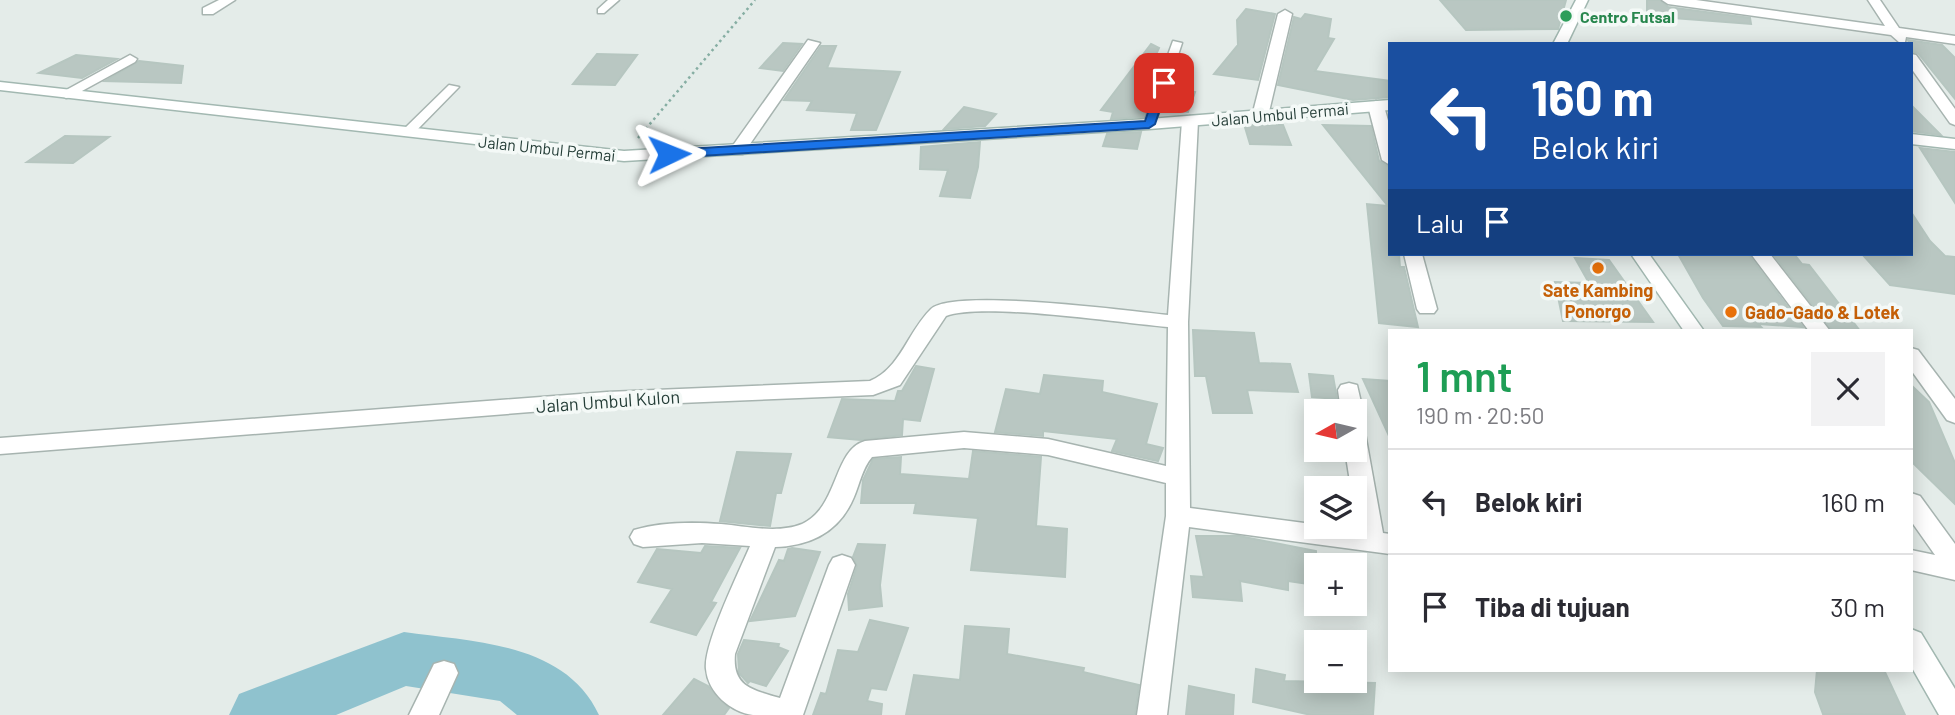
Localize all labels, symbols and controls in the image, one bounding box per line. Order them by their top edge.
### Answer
place label: Centro Futsal [1580,7,1675,26]
marker: Centro Futsal [1558,8,1574,24]
pin [1134,53,1194,113]
icon: arrive [1145,64,1183,102]
text: 160 m [1531,67,1653,126]
icon: left [1416,70,1507,161]
street label: Jalan Umbul Permai [1210,99,1350,129]
position arrow [632,117,706,191]
text: Belok kiri [1531,127,1659,165]
street label: Jalan Umbul Permai [477,131,617,165]
icon: arrive [1478,203,1516,241]
text: Lalu [1416,207,1464,238]
marker: Sate Kambing Ponorgo [1590,260,1606,276]
place label: Sate Kambing Ponorgo [1543,279,1653,322]
place label: Gado-Gado & Lotek [1745,301,1900,323]
marker: Gado-Gado & Lotek [1723,304,1739,320]
text: 1 mnt [1416,350,1513,400]
button: close [1811,352,1885,426]
street label: Jalan Umbul Kulon [535,385,681,417]
north arrow [1304,399,1367,462]
map controls [1304,399,1367,693]
text: 190 m · 20:50 [1416,401,1545,429]
button: layers [1304,476,1367,539]
icon: left [1416,483,1454,521]
text: Belok kiri [1475,486,1582,517]
text: 160 m [1821,486,1885,517]
button: + [1304,553,1367,616]
icon: arrive [1416,588,1454,626]
text: Tiba di tujuan [1475,591,1630,622]
text: 30 m [1830,591,1885,622]
button: − [1304,630,1367,693]

